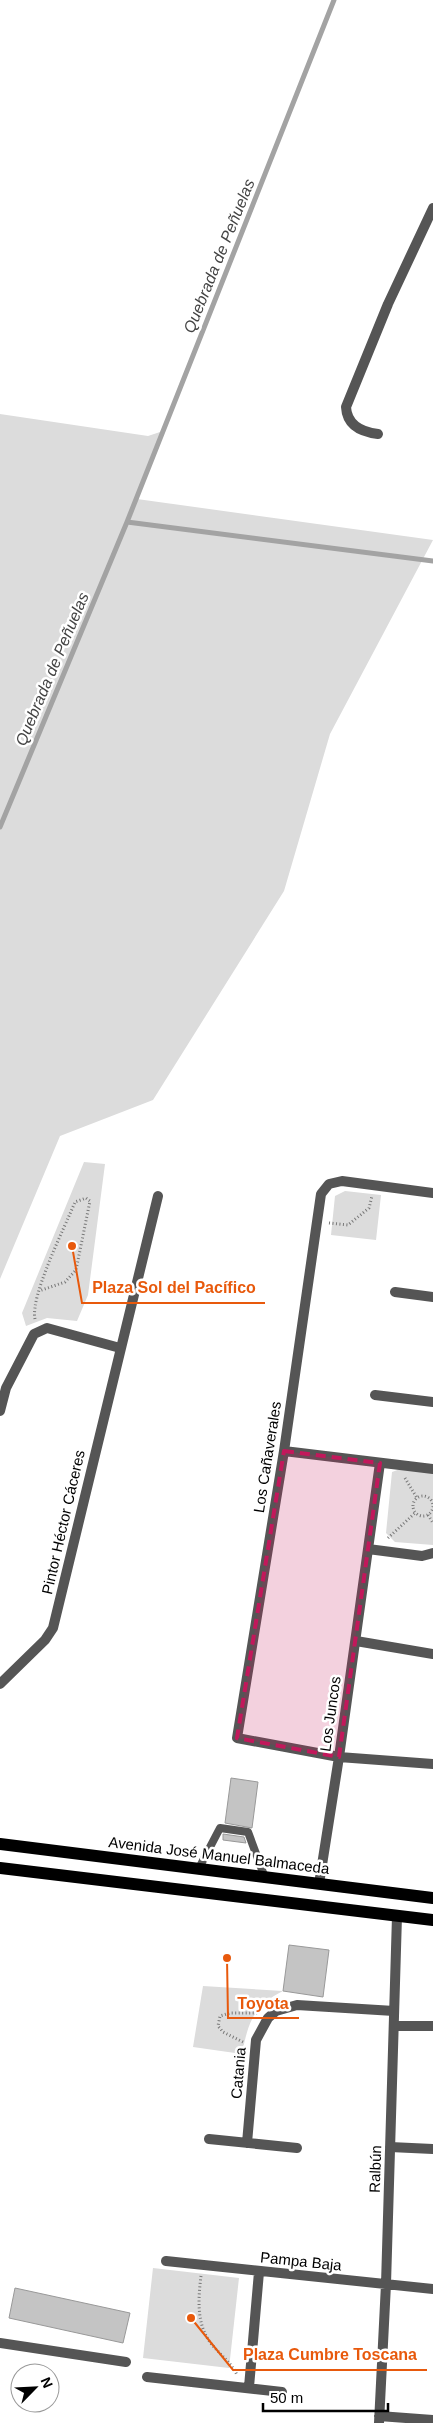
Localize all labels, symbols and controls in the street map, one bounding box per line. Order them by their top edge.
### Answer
water label: Quebrada de Peñuelas [180,177,258,335]
water label: Quebrada de Peñuelas [12,590,92,748]
callout: Plaza Sol del Pacífico [82,1272,265,1303]
text: Plaza Sol del Pacífico [92,1279,256,1296]
street label: Los Cañaverales [250,1400,284,1514]
street label: Pintor Héctor Cáceres [38,1448,88,1596]
street label: Los Juncos [316,1675,344,1753]
street label: Avenida José Manuel Balmaceda [108,1833,331,1877]
callout: Toyota [228,1987,299,2018]
text: Toyota [237,1995,289,2012]
street label: Catania [227,2046,249,2099]
street label: Ralbún [366,2145,384,2193]
street label: Pampa Baja [259,2248,343,2274]
callout: Plaza Cumbre Toscana [233,2339,427,2370]
text: Plaza Cumbre Toscana [243,2346,417,2363]
north arrow [10,2363,60,2413]
text: N [38,2375,56,2391]
scale bar [263,2380,388,2412]
text: 50 m [270,2389,303,2406]

